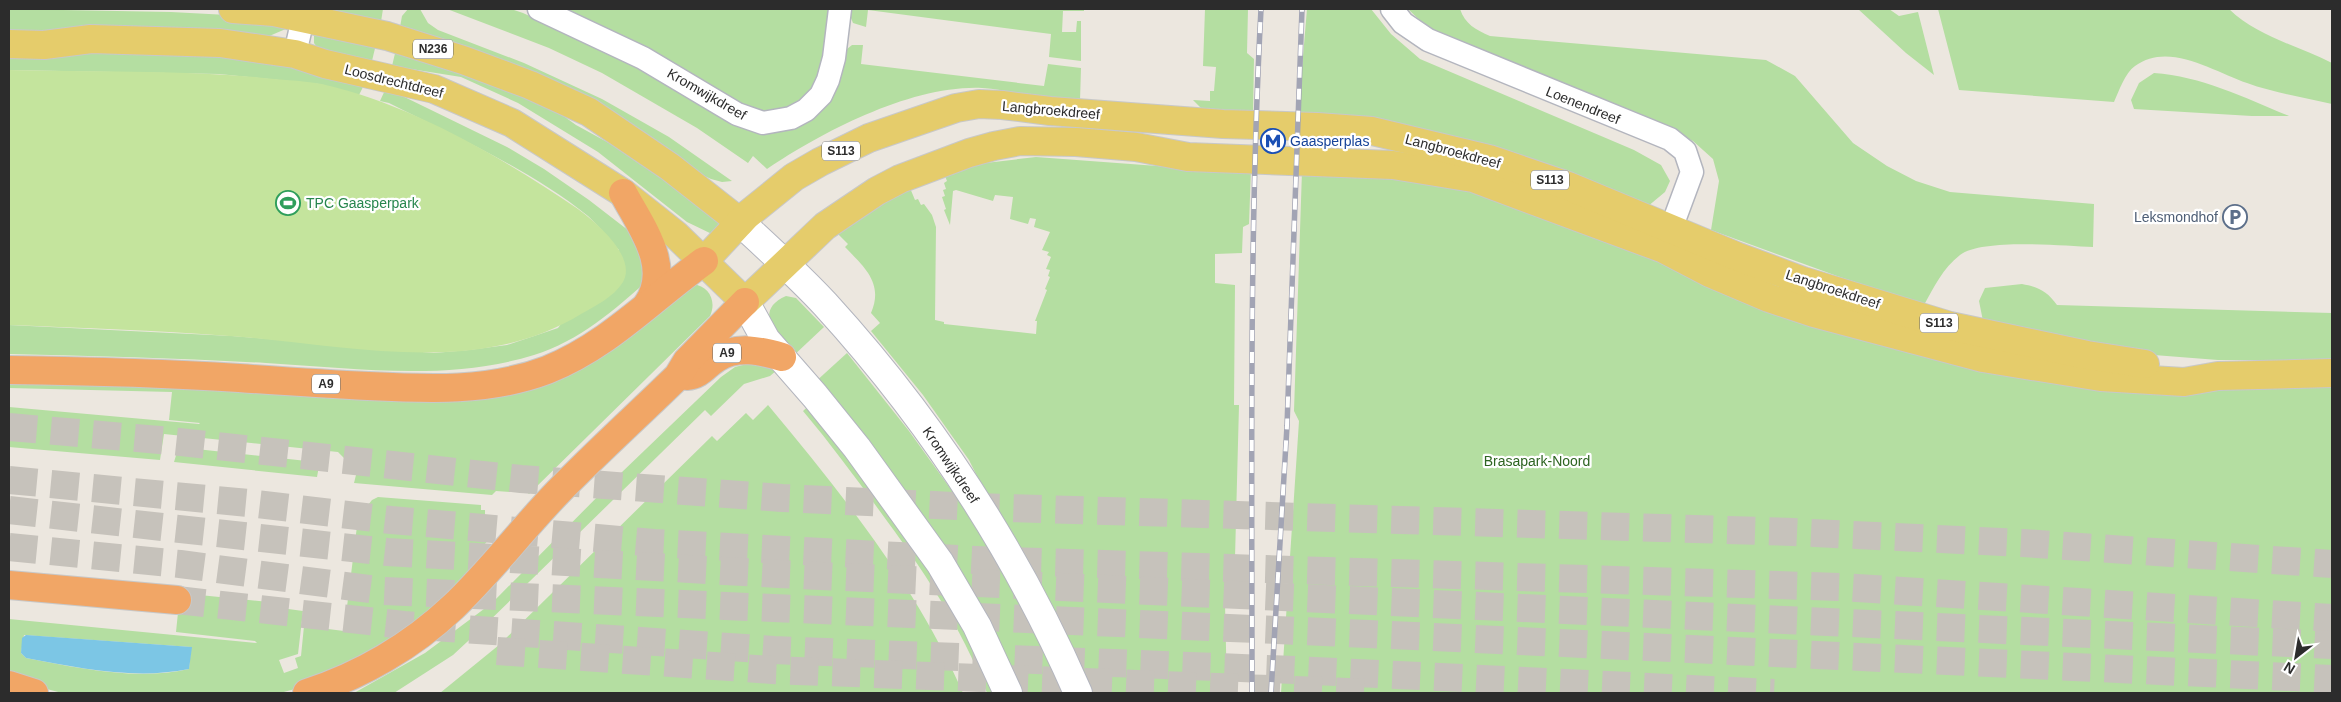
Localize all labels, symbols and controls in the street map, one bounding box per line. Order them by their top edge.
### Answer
road number: N236 [413,40,453,59]
street label: Loosdrechtdreef [343,61,445,101]
street label: Kromwijkdreef [665,65,749,123]
street label: Loenendreef [1544,83,1623,127]
street label: Langbroekdreef [1001,98,1101,122]
metro station icon: Gaasperplas [1260,128,1286,154]
street label: Langbroekdreef [1404,131,1503,171]
place label: Gaasperplas [1290,133,1369,149]
road number: S113 [822,142,860,160]
road number: S113 [1531,170,1569,190]
sports icon: TPC Gaasperpark [275,190,301,216]
place label: TPC Gaasperpark [306,195,420,211]
parking icon: Leksmondhof [2222,204,2248,230]
place label: Leksmondhof [2134,209,2218,225]
street label: Langbroekdreef [1784,266,1882,312]
road number: S113 [1920,314,1958,332]
road number: A9 [713,343,741,362]
road number: A9 [312,374,340,394]
street label: Kromwijkdreef [920,424,982,506]
park label: Brasapark-Noord [1484,453,1590,469]
north arrow [2271,632,2321,682]
text: N [2281,659,2298,678]

